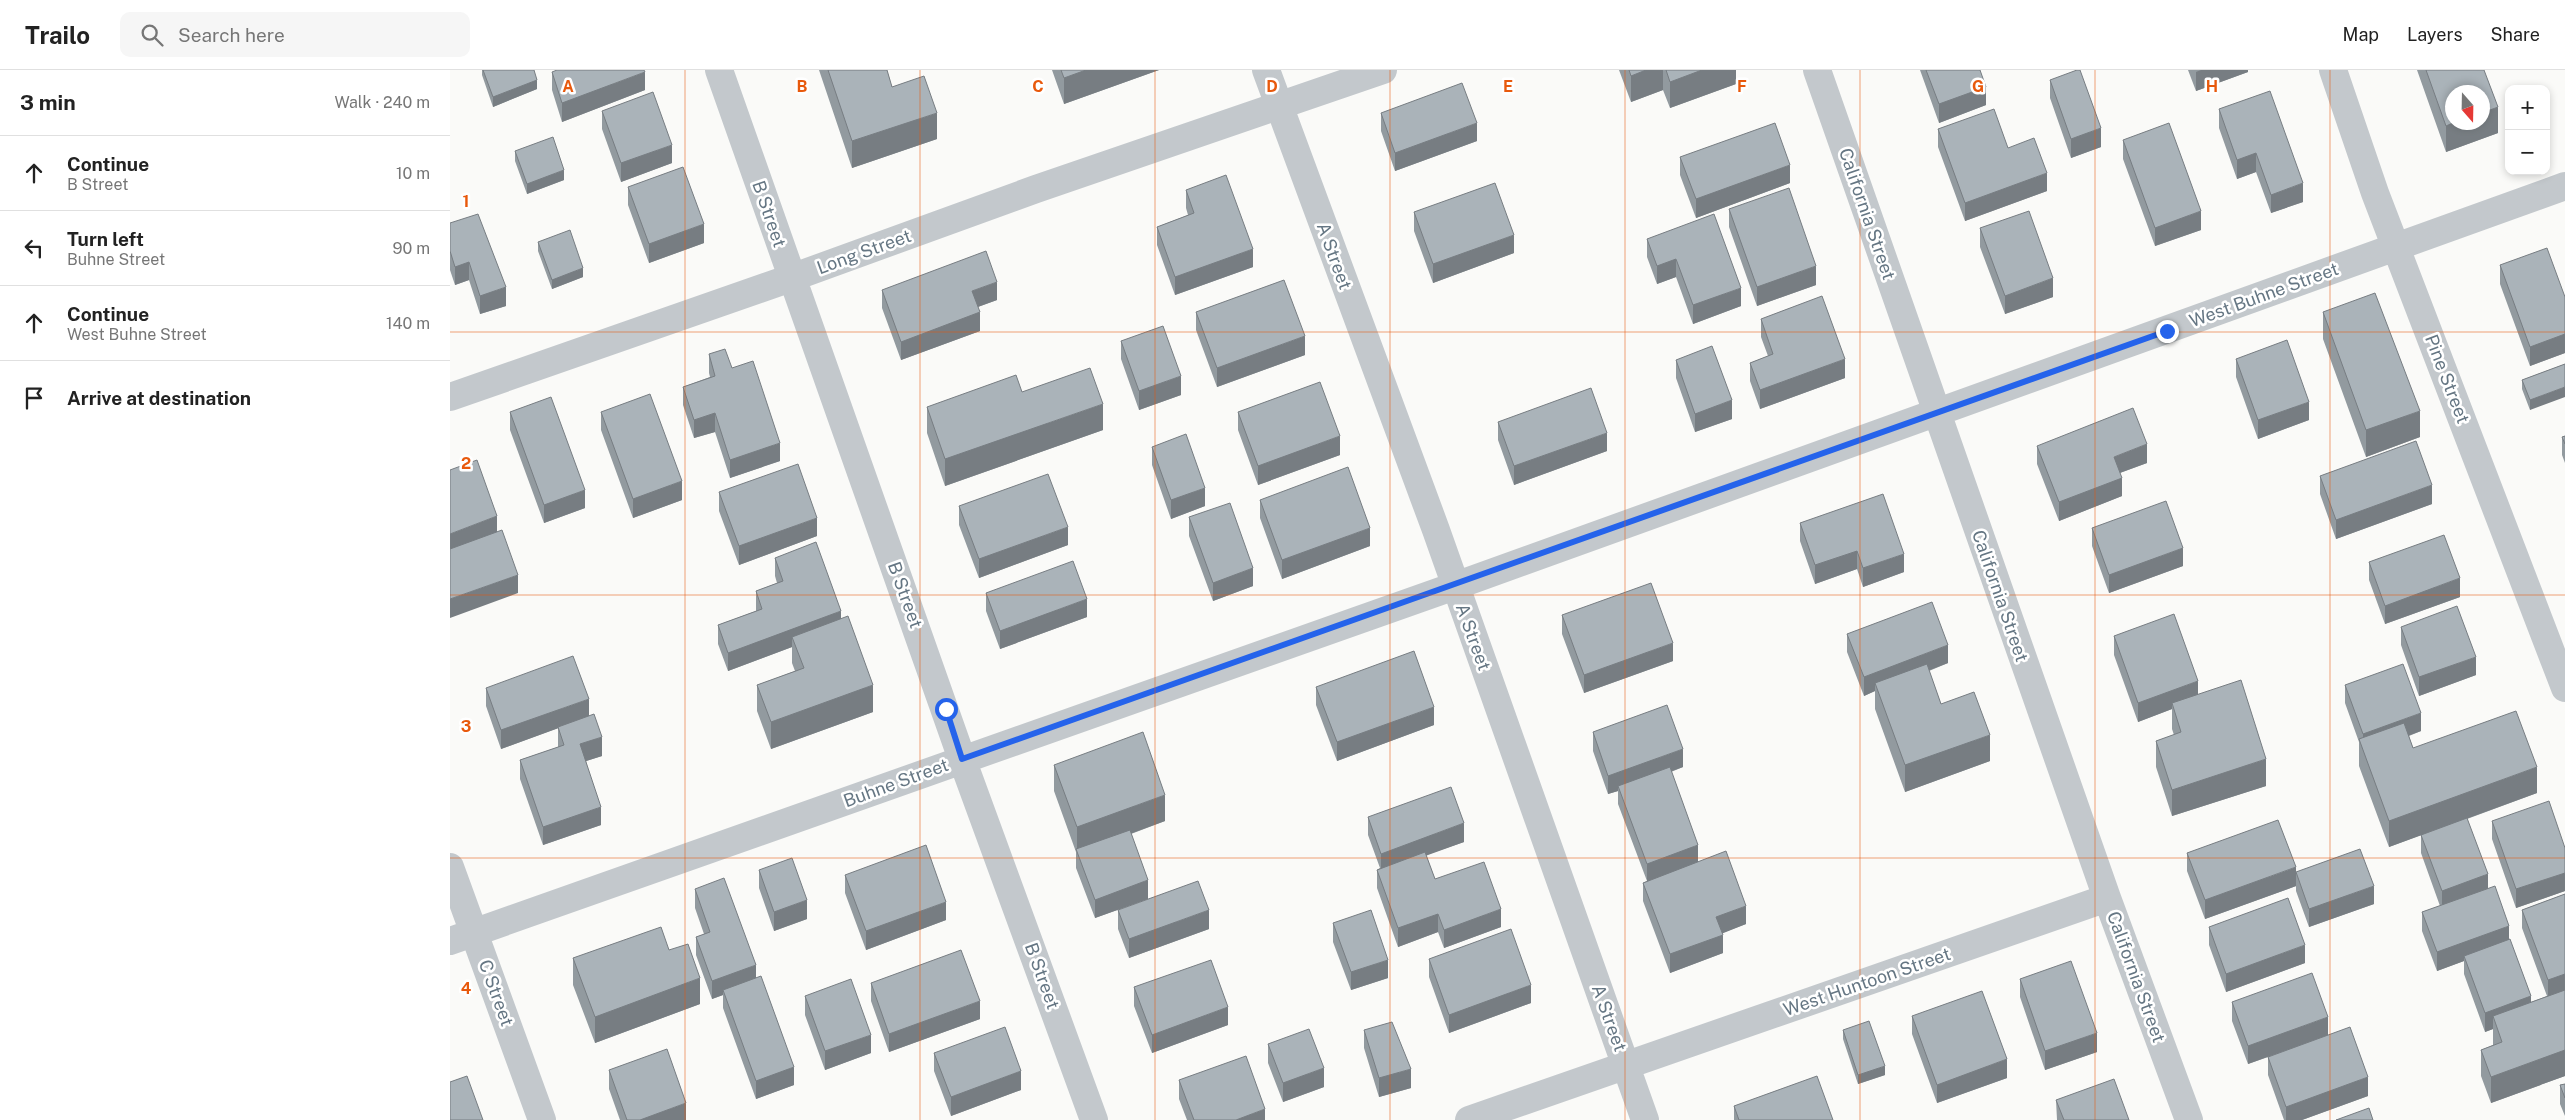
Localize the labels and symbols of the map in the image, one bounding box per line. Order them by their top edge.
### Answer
text: A [562,77,574,96]
text: B [797,77,808,96]
text: C [1032,77,1044,96]
text: D [1266,77,1278,96]
text: E [1503,77,1513,96]
text: F [1737,77,1747,96]
text: G [1972,77,1984,96]
text: H [2206,77,2218,96]
north arrow [2445,85,2490,130]
street label: California Street [1835,145,1900,283]
street label: B Street [748,178,791,250]
text: 1 [463,192,469,211]
street label: A Street [1313,219,1356,292]
street label: Long Street [814,225,914,278]
street label: West Buhne Street [2186,258,2341,331]
route end [2156,320,2179,343]
street label: Pine Street [2421,331,2474,426]
text: 2 [461,454,471,473]
street label: California Street [1968,527,2033,665]
street label: B Street [884,559,927,631]
street label: A Street [1452,600,1495,673]
route start [935,698,958,721]
text: 3 [461,717,471,736]
street label: Buhne Street [840,754,951,811]
street label: California Street [2103,908,2170,1045]
street label: B Street [1021,940,1064,1012]
street label: West Huntoon Street [1780,943,1953,1020]
street label: C Street [475,957,518,1029]
text: 4 [461,979,472,998]
street label: A Street [1588,981,1631,1054]

